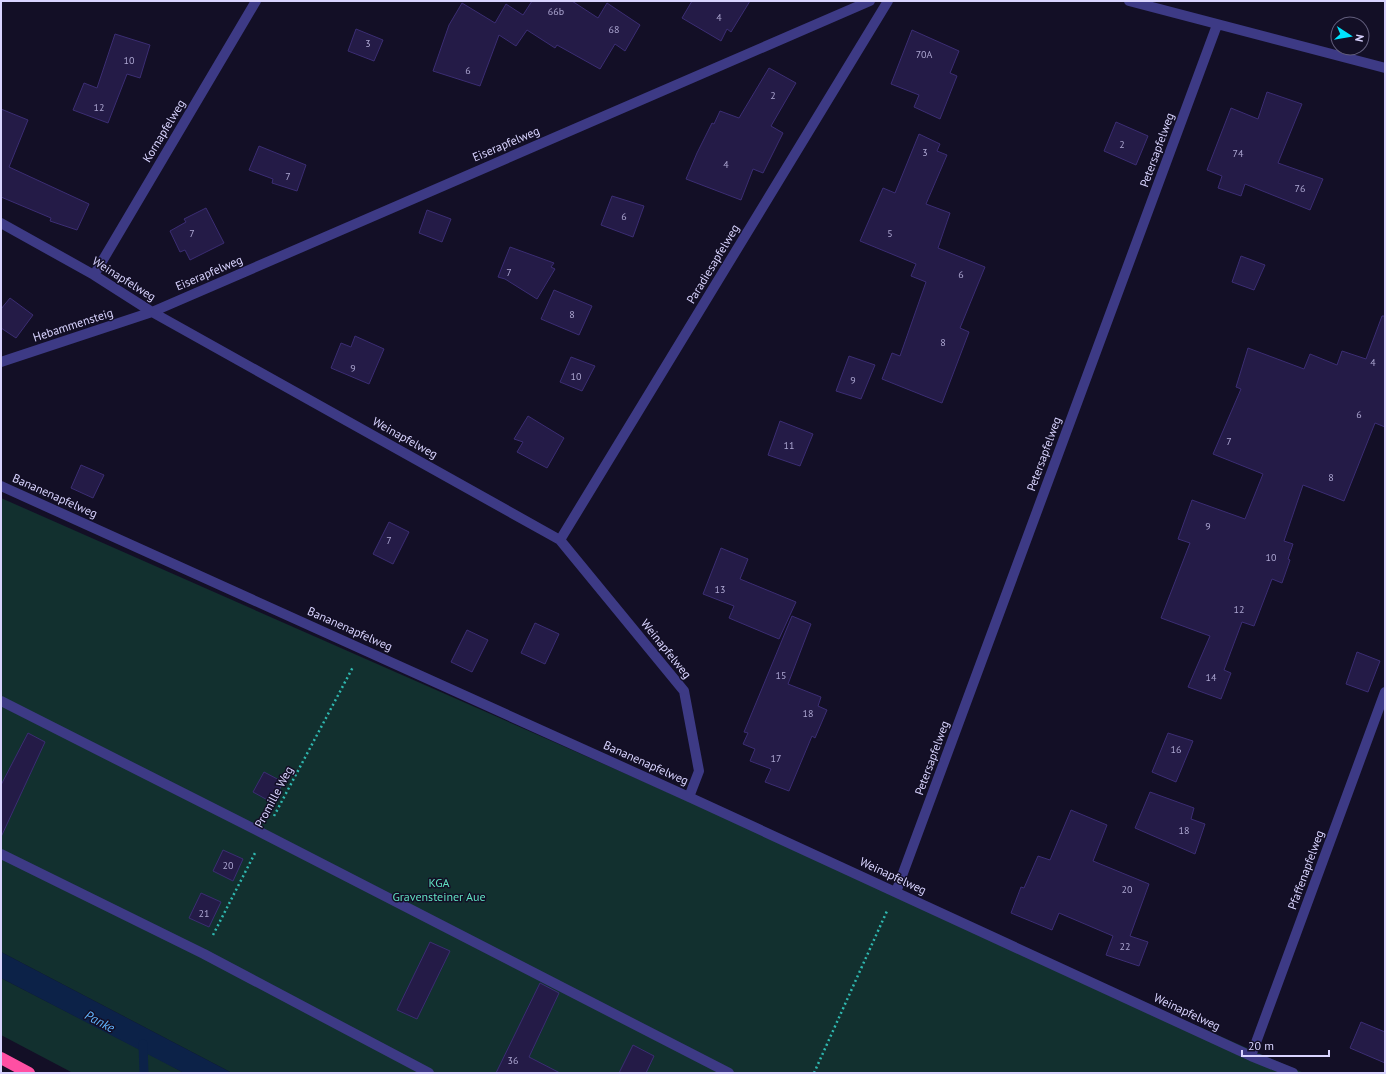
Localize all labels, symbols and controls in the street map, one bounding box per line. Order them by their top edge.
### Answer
house number: 66b [548,5,564,18]
house number: 4 [716,11,722,24]
north arrow [1330,16,1370,56]
house number: 68 [609,23,619,36]
text: N [1352,33,1367,43]
house number: 3 [365,37,371,50]
house number: 70A [916,48,933,61]
house number: 10 [124,54,135,67]
house number: 6 [465,64,471,77]
house number: 2 [770,89,776,102]
street label: Kornapfelweg [139,97,188,165]
house number: 12 [94,101,104,114]
street label: Petersapfelweg [1136,111,1177,189]
street label: Eiserapfelweg [470,123,542,164]
house number: 2 [1119,138,1125,151]
house number: 3 [922,146,928,159]
house number: 74 [1233,147,1244,160]
house number: 4 [723,158,729,171]
house number: 7 [285,170,291,183]
house number: 76 [1295,182,1305,195]
house number: 6 [621,210,627,223]
street label: Paradiesapfelweg [683,221,742,306]
house number: 7 [189,227,195,240]
house number: 5 [887,227,893,240]
street label: Eiserapfelweg [173,252,245,293]
street label: Weinapfelweg [90,253,159,304]
house number: 7 [506,266,512,279]
house number: 6 [958,268,964,281]
street label: Hebammensteig [31,304,115,345]
house number: 8 [569,308,575,321]
house number: 8 [940,336,946,349]
house number: 4 [1370,356,1376,369]
house number: 9 [350,362,356,375]
house number: 10 [571,370,582,383]
house number: 9 [850,374,856,387]
house number: 6 [1356,408,1362,421]
street label: Weinapfelweg [370,414,440,462]
street label: Petersapfelweg [1023,415,1064,493]
house number: 7 [1226,435,1232,448]
house number: 11 [784,439,794,452]
street label: Bananenapfelweg [10,470,100,521]
house number: 8 [1328,471,1334,484]
house number: 9 [1205,520,1211,533]
house number: 7 [386,534,392,547]
house number: 10 [1266,551,1277,564]
house number: 13 [715,583,725,596]
street label: Bananenapfelweg [305,603,395,654]
house number: 12 [1234,603,1244,616]
street label: Weinapfelweg [638,616,695,681]
house number: 15 [776,669,786,682]
house number: 14 [1206,671,1217,684]
house number: 18 [803,707,813,720]
street label: Petersapfelweg [911,719,952,797]
street label: Bananenapfelweg [601,737,691,788]
house number: 16 [1171,743,1181,756]
house number: 17 [771,752,781,765]
street label: Promille Weg [251,763,296,830]
house number: 18 [1179,824,1189,837]
street label: Pfaffenapfelweg [1284,828,1327,912]
street label: Weinapfelweg [857,854,929,898]
house number: 20 [223,859,234,872]
park label: KGA Gravensteiner Aue [392,875,486,904]
house number: 20 [1122,883,1133,896]
house number: 21 [199,907,209,920]
house number: 22 [1120,940,1130,953]
street label: Weinapfelweg [1151,990,1223,1034]
water label: Panke [82,1007,118,1036]
scale bar [1242,1032,1329,1058]
text: 20 m [1248,1038,1274,1053]
house number: 36 [508,1054,518,1067]

